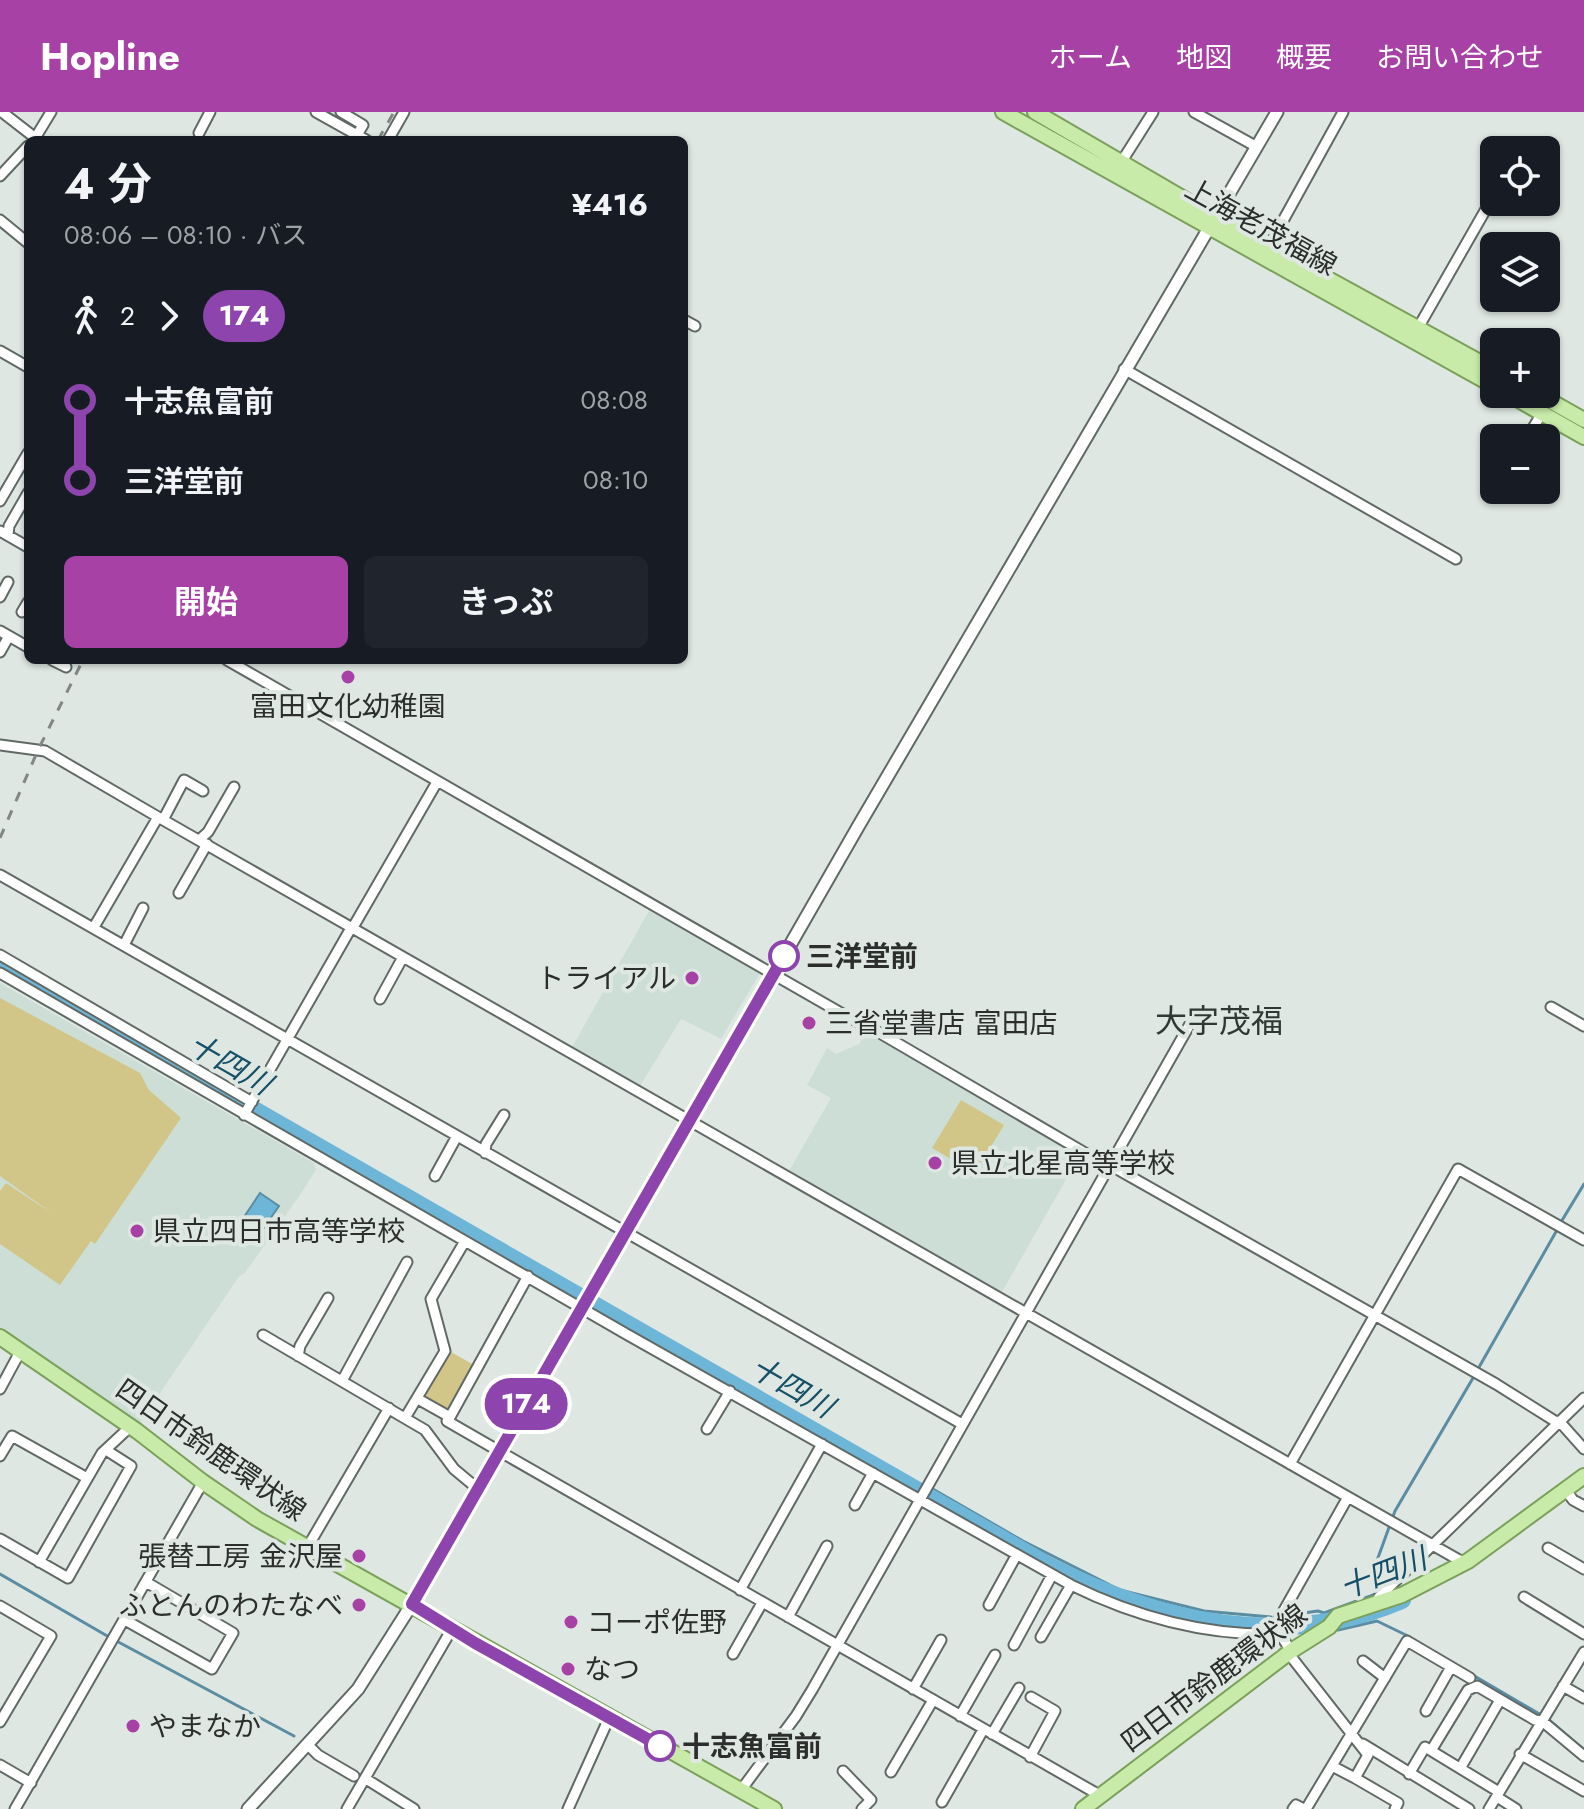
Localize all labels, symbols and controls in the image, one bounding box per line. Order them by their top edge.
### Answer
text: Hopline [40,29,180,84]
text: ホーム [1049,37,1132,78]
text: 地図 [1176,37,1232,78]
text: 概要 [1276,37,1332,78]
text: お問い合わせ [1376,37,1544,78]
map controls [1480,136,1560,504]
button: locate [1480,136,1560,216]
text: 4 分 [64,152,152,216]
street label: 上海老茂福線 [1178,168,1344,286]
text: ¥416 [572,183,648,226]
text: 08:06 – 08:10 · バス [64,216,307,254]
button: layers [1480,232,1560,312]
icon: walk [64,294,108,338]
icon: forward [147,294,191,338]
text: 174 [219,295,269,336]
text: 2 [120,297,135,335]
button: + [1480,328,1560,408]
text: 十志魚富前 [124,380,274,423]
text: 08:08 [581,381,648,419]
button: − [1480,424,1560,504]
text: 三洋堂前 [124,460,244,503]
text: 08:10 [583,461,648,499]
button: 開始 [64,556,348,648]
button: きっぷ [364,556,648,648]
marker: 富田文化幼稚園 [339,668,357,686]
place label: 富田文化幼稚園 [250,686,446,727]
place label: 三洋堂前 [806,936,918,977]
marker: 三洋堂前 [769,941,799,971]
place label: トライアル [536,958,676,999]
marker: トライアル [683,969,701,987]
district label: 大字茂福 [1155,998,1283,1044]
place label: 三省堂書店 富田店 [825,1003,1057,1044]
marker: 三省堂書店 富田店 [800,1014,818,1032]
water label: 十四川 [180,1023,282,1107]
place label: 県立北星高等学校 [951,1143,1175,1184]
marker: 県立北星高等学校 [926,1154,944,1172]
place label: 県立四日市高等学校 [153,1211,405,1252]
marker: 県立四日市高等学校 [128,1222,146,1240]
water label: 十四川 [742,1346,844,1430]
street label: 四日市鈴鹿環状線 [107,1369,315,1531]
line badge: 174 [480,1378,572,1430]
text: 174 [501,1383,551,1424]
place label: 張替工房 金沢屋 [139,1536,343,1577]
water label: 十四川 [1333,1536,1436,1609]
marker: 張替工房 金沢屋 [350,1547,368,1565]
place label: ふとんのわたなべ [119,1585,343,1626]
street label: 四日市鈴鹿環状線 [1112,1594,1316,1762]
marker: ふとんのわたなべ [350,1596,368,1614]
place label: コーポ佐野 [587,1602,727,1643]
marker: コーポ佐野 [562,1613,580,1631]
place label: なつ [584,1649,640,1690]
marker: なつ [559,1660,577,1678]
place label: やまなか [149,1706,261,1747]
marker: やまなか [124,1717,142,1735]
place label: 十志魚富前 [682,1726,822,1767]
marker: 十志魚富前 [645,1731,675,1761]

